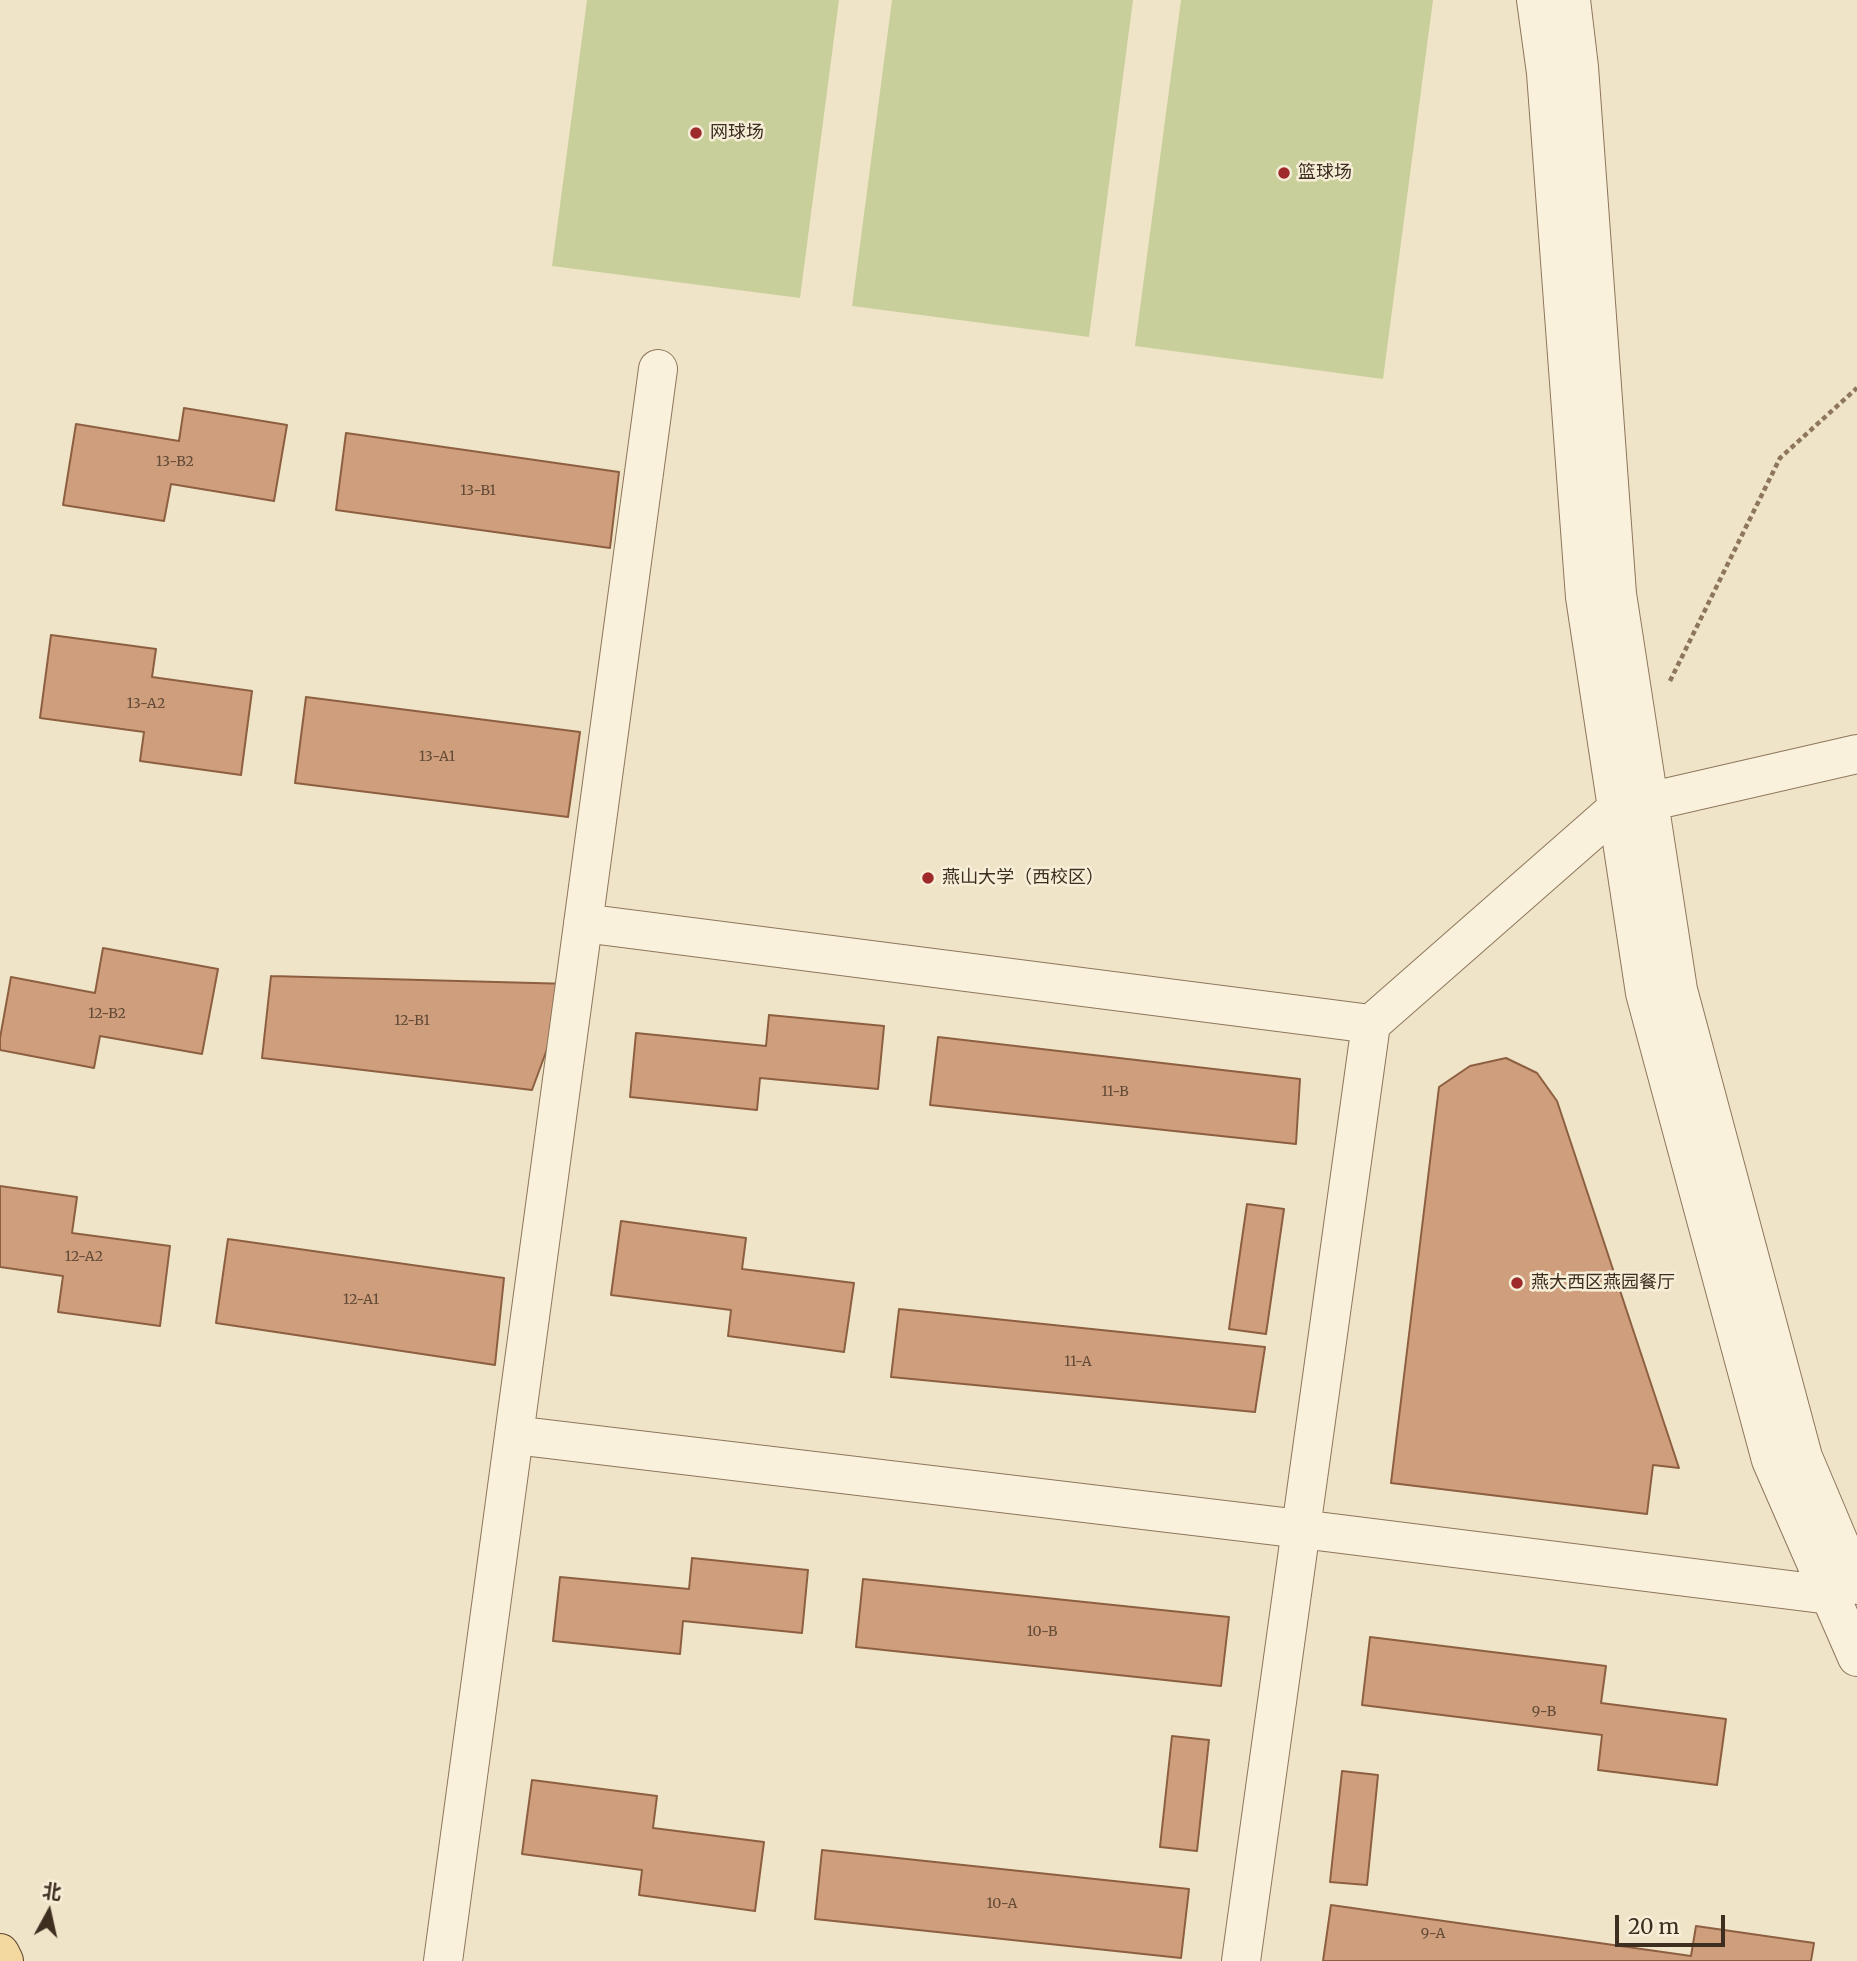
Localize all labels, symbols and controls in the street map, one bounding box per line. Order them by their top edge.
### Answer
place label: 网球场 [710,122,764,144]
marker: 网球场 [688,125,704,141]
place label: 篮球场 [1298,162,1352,184]
marker: 篮球场 [1276,165,1292,181]
house number: 13-B2 [156,454,194,470]
house number: 13-B1 [460,483,496,499]
house number: 13-A2 [127,696,165,712]
house number: 13-A1 [419,749,455,765]
place label: 燕山大学（西校区） [942,867,1104,889]
marker: 燕山大学（西校区） [920,870,936,886]
house number: 12-B2 [88,1006,126,1022]
house number: 12-B1 [394,1013,430,1029]
house number: 11-B [1101,1084,1129,1100]
house number: 12-A2 [65,1249,103,1265]
place label: 燕大西区燕园餐厅 [1531,1272,1675,1294]
marker: 燕大西区燕园餐厅 [1509,1275,1525,1291]
house number: 12-A1 [343,1292,379,1308]
house number: 11-A [1064,1354,1092,1370]
house number: 10-B [1027,1624,1057,1640]
house number: 9-B [1532,1704,1556,1720]
north arrow [14,1877,84,1947]
text: 北 [41,1878,63,1904]
house number: 10-A [987,1896,1017,1912]
scale bar [1619,1902,1729,1946]
text: 20 m [1628,1913,1679,1940]
house number: 9-A [1421,1926,1445,1942]

